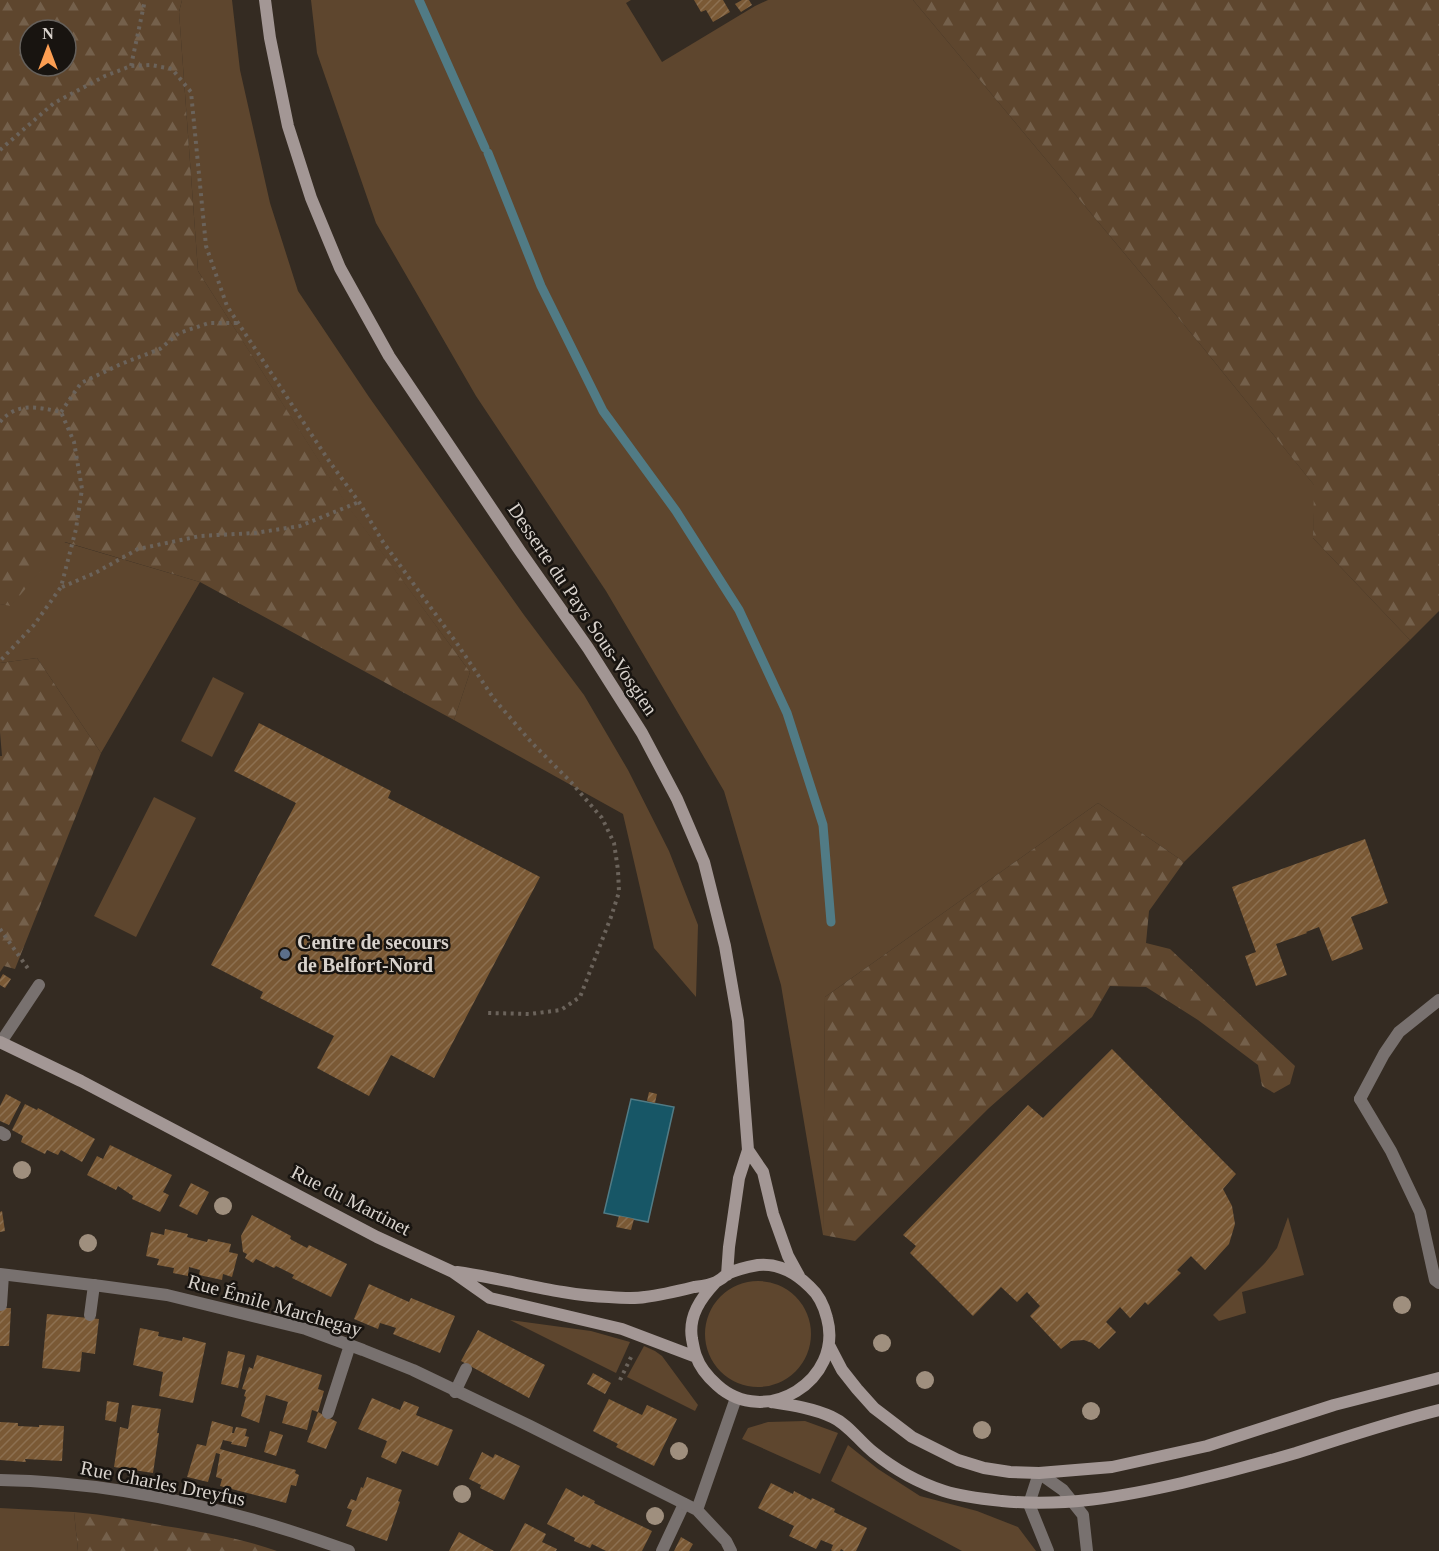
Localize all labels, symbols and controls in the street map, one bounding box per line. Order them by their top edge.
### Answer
north arrow [18,18,78,78]
text: N [42,25,54,42]
street label: Desserte du Pays Sous-Vosgien [503,499,662,720]
place label: Centre de secours de Belfort-Nord [297,931,449,976]
marker: Centre de secours de Belfort-Nord [278,947,292,961]
street label: Rue du Martinet [288,1160,415,1240]
street label: Rue Émile Marchegay [185,1270,365,1341]
street label: Rue Charles Dreyfus [78,1456,248,1511]

